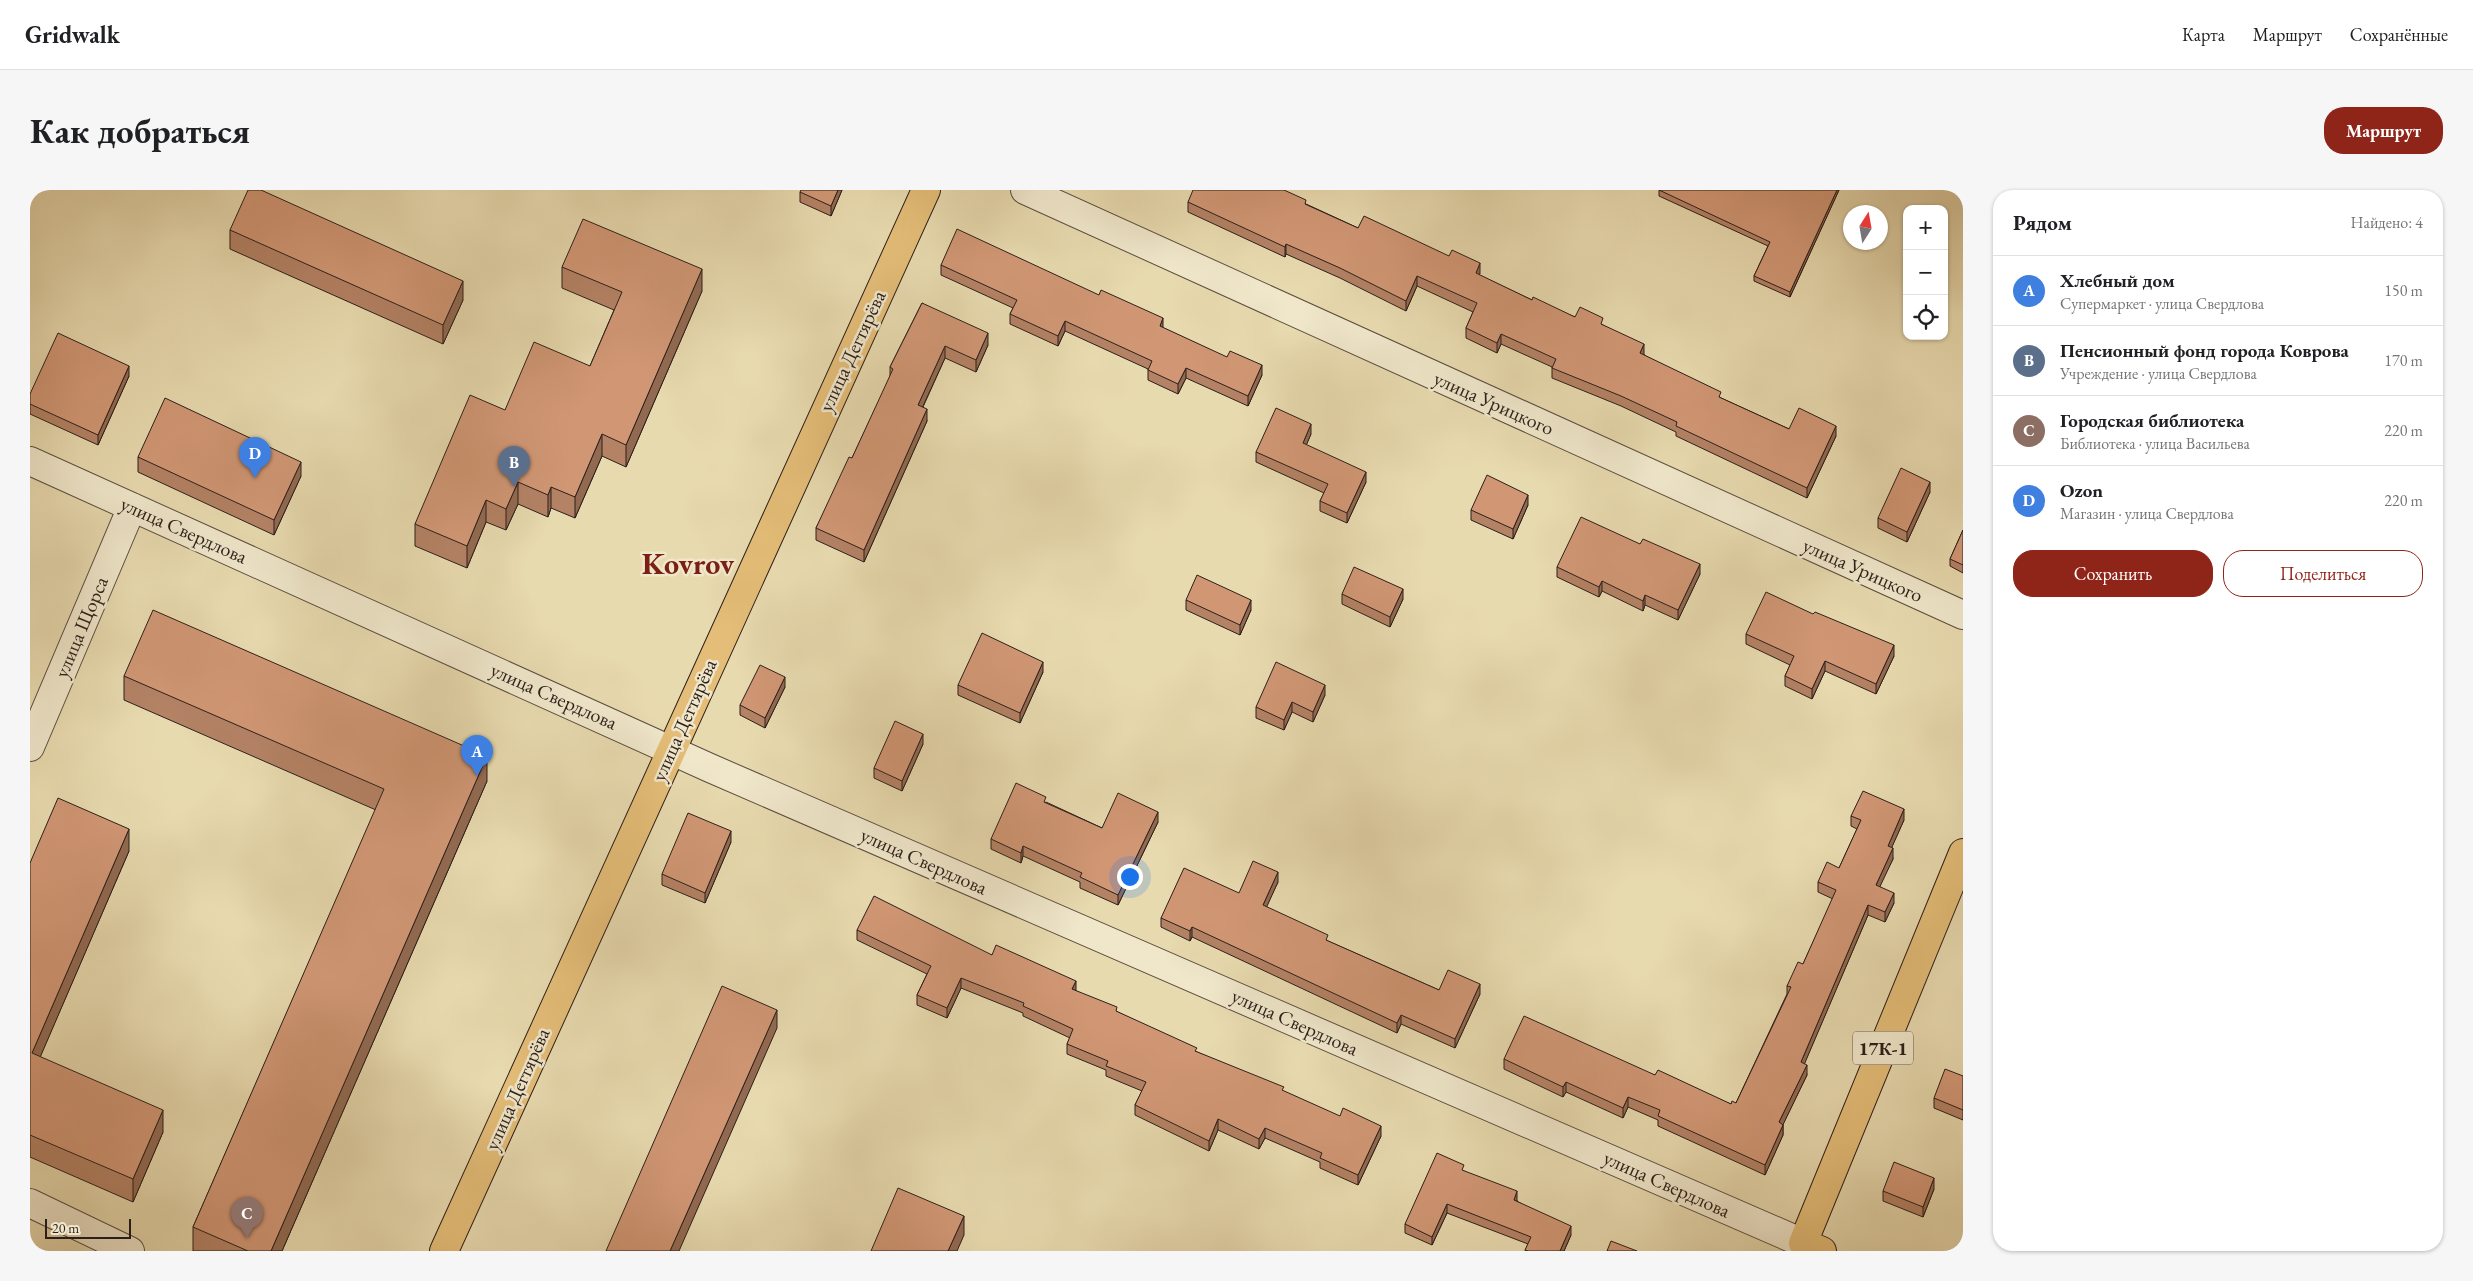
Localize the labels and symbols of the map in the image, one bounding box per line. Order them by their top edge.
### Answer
north arrow [1843,205,1888,250]
street label: улица Дегтярёва [813,286,891,416]
street label: улица Урицкого [1430,365,1558,441]
pin: D [239,437,271,478]
pin: B [498,446,530,487]
street label: улица Свердлова [117,490,251,570]
street label: улица Урицкого [1799,532,1927,608]
district label: Kovrov [642,544,735,583]
street label: улица Щорса [48,572,114,682]
street label: улица Дегтярёва [645,655,723,785]
street label: улица Свердлова [487,656,621,736]
pin: A [461,735,493,776]
street label: улица Свердлова [857,821,991,901]
your location [1117,864,1143,890]
street label: улица Свердлова [1228,982,1362,1062]
street label: улица Дегтярёва [478,1024,556,1154]
road number: 17К-1 [1853,1031,1913,1064]
street label: улица Свердлова [1600,1144,1734,1224]
pin: C [231,1197,263,1238]
scale bar [45,1216,131,1239]

